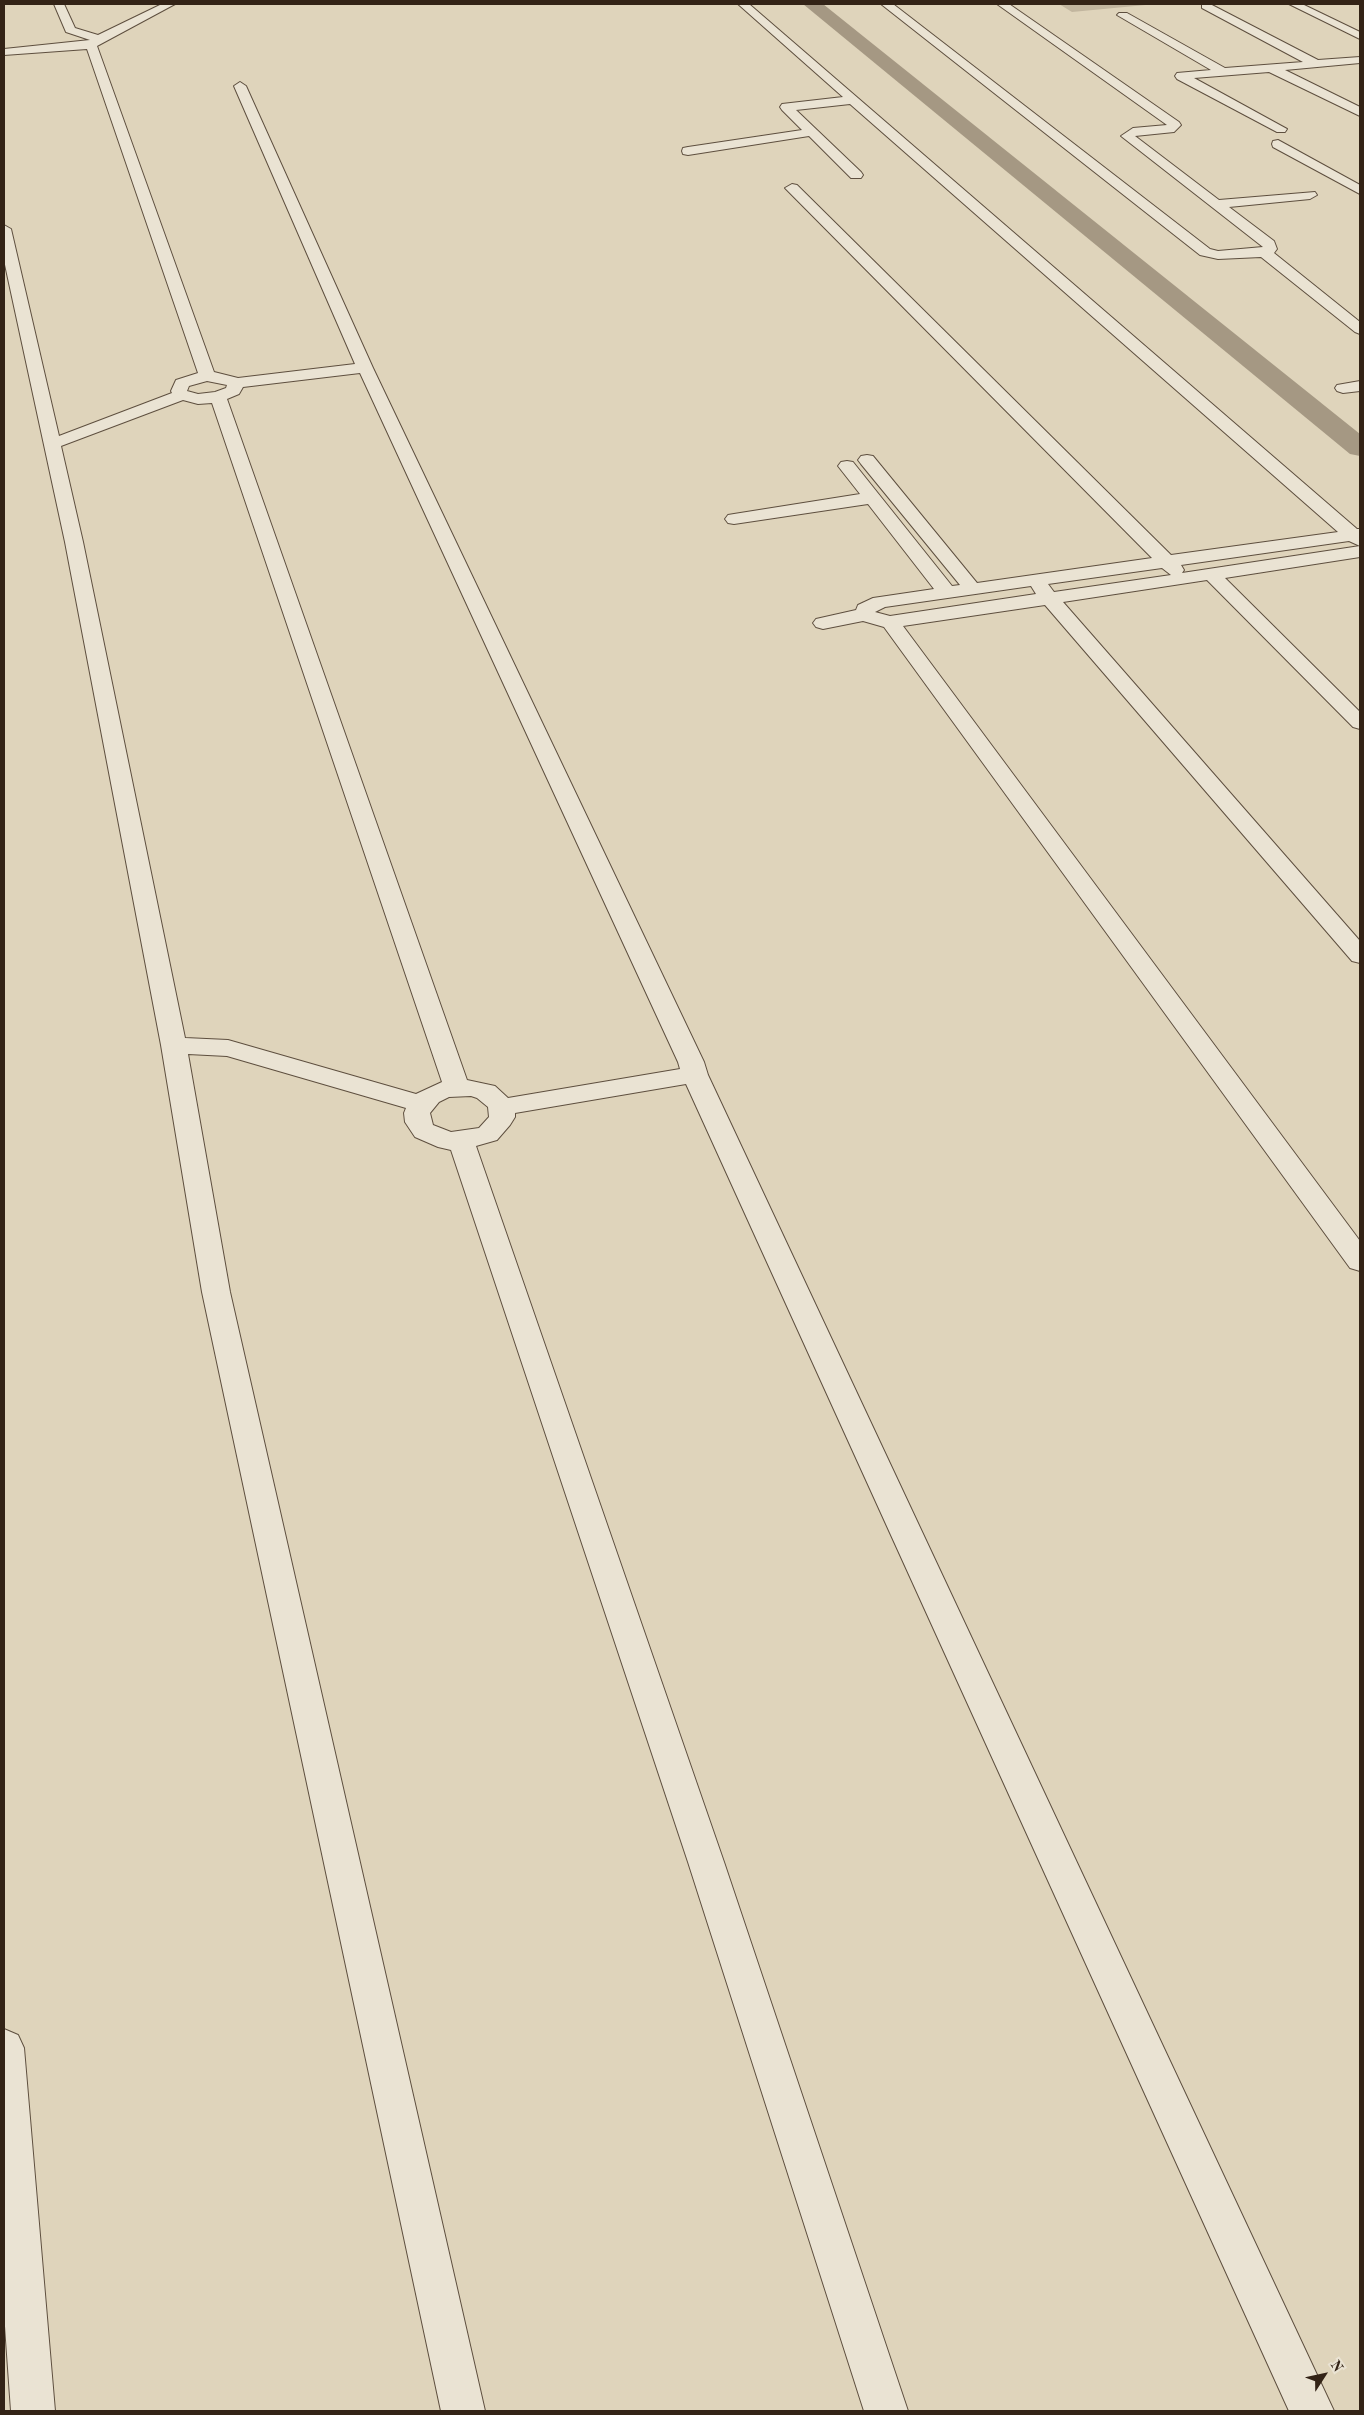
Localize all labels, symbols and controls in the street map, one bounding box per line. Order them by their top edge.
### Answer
north arrow [1299,2350,1349,2400]
text: N [1327,2358,1345,2375]

